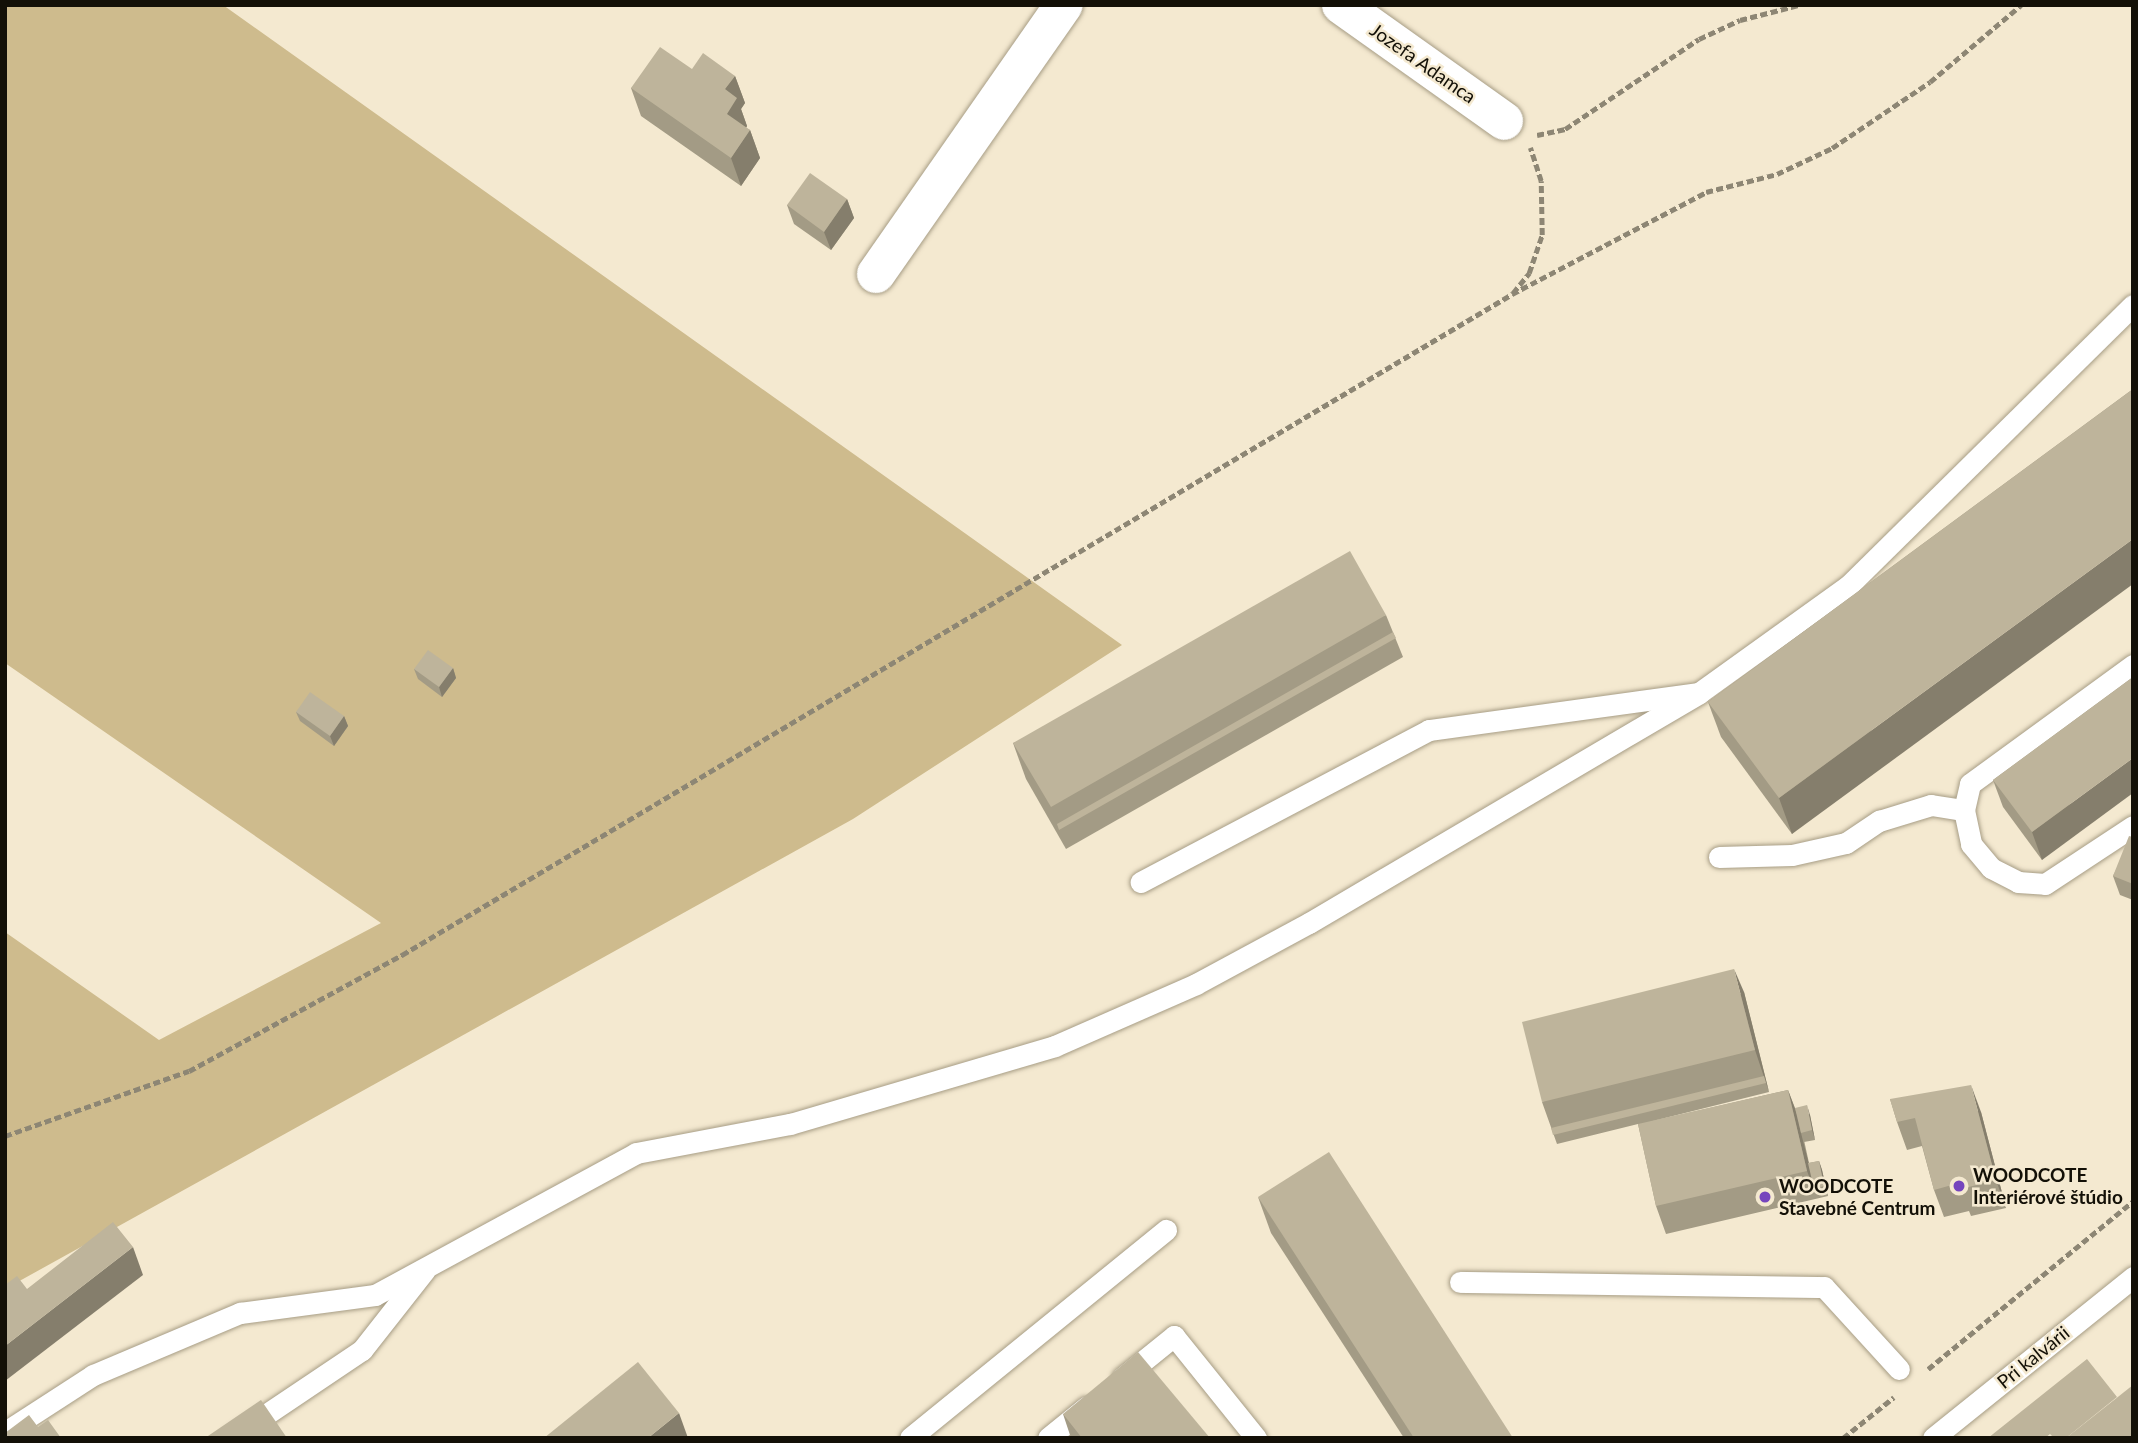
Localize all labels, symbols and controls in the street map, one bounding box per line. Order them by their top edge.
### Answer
street label: Jozefa Adamca [1366,18,1480,108]
place label: WOODCOTE Interiérové štúdio [1973,1164,2123,1208]
place label: WOODCOTE Stavebné Centrum [1779,1175,1936,1219]
marker: WOODCOTE Interiérové štúdio [1951,1178,1967,1194]
marker: WOODCOTE Stavebné Centrum [1757,1189,1773,1205]
street label: Pri kalvárii [1992,1321,2074,1393]

